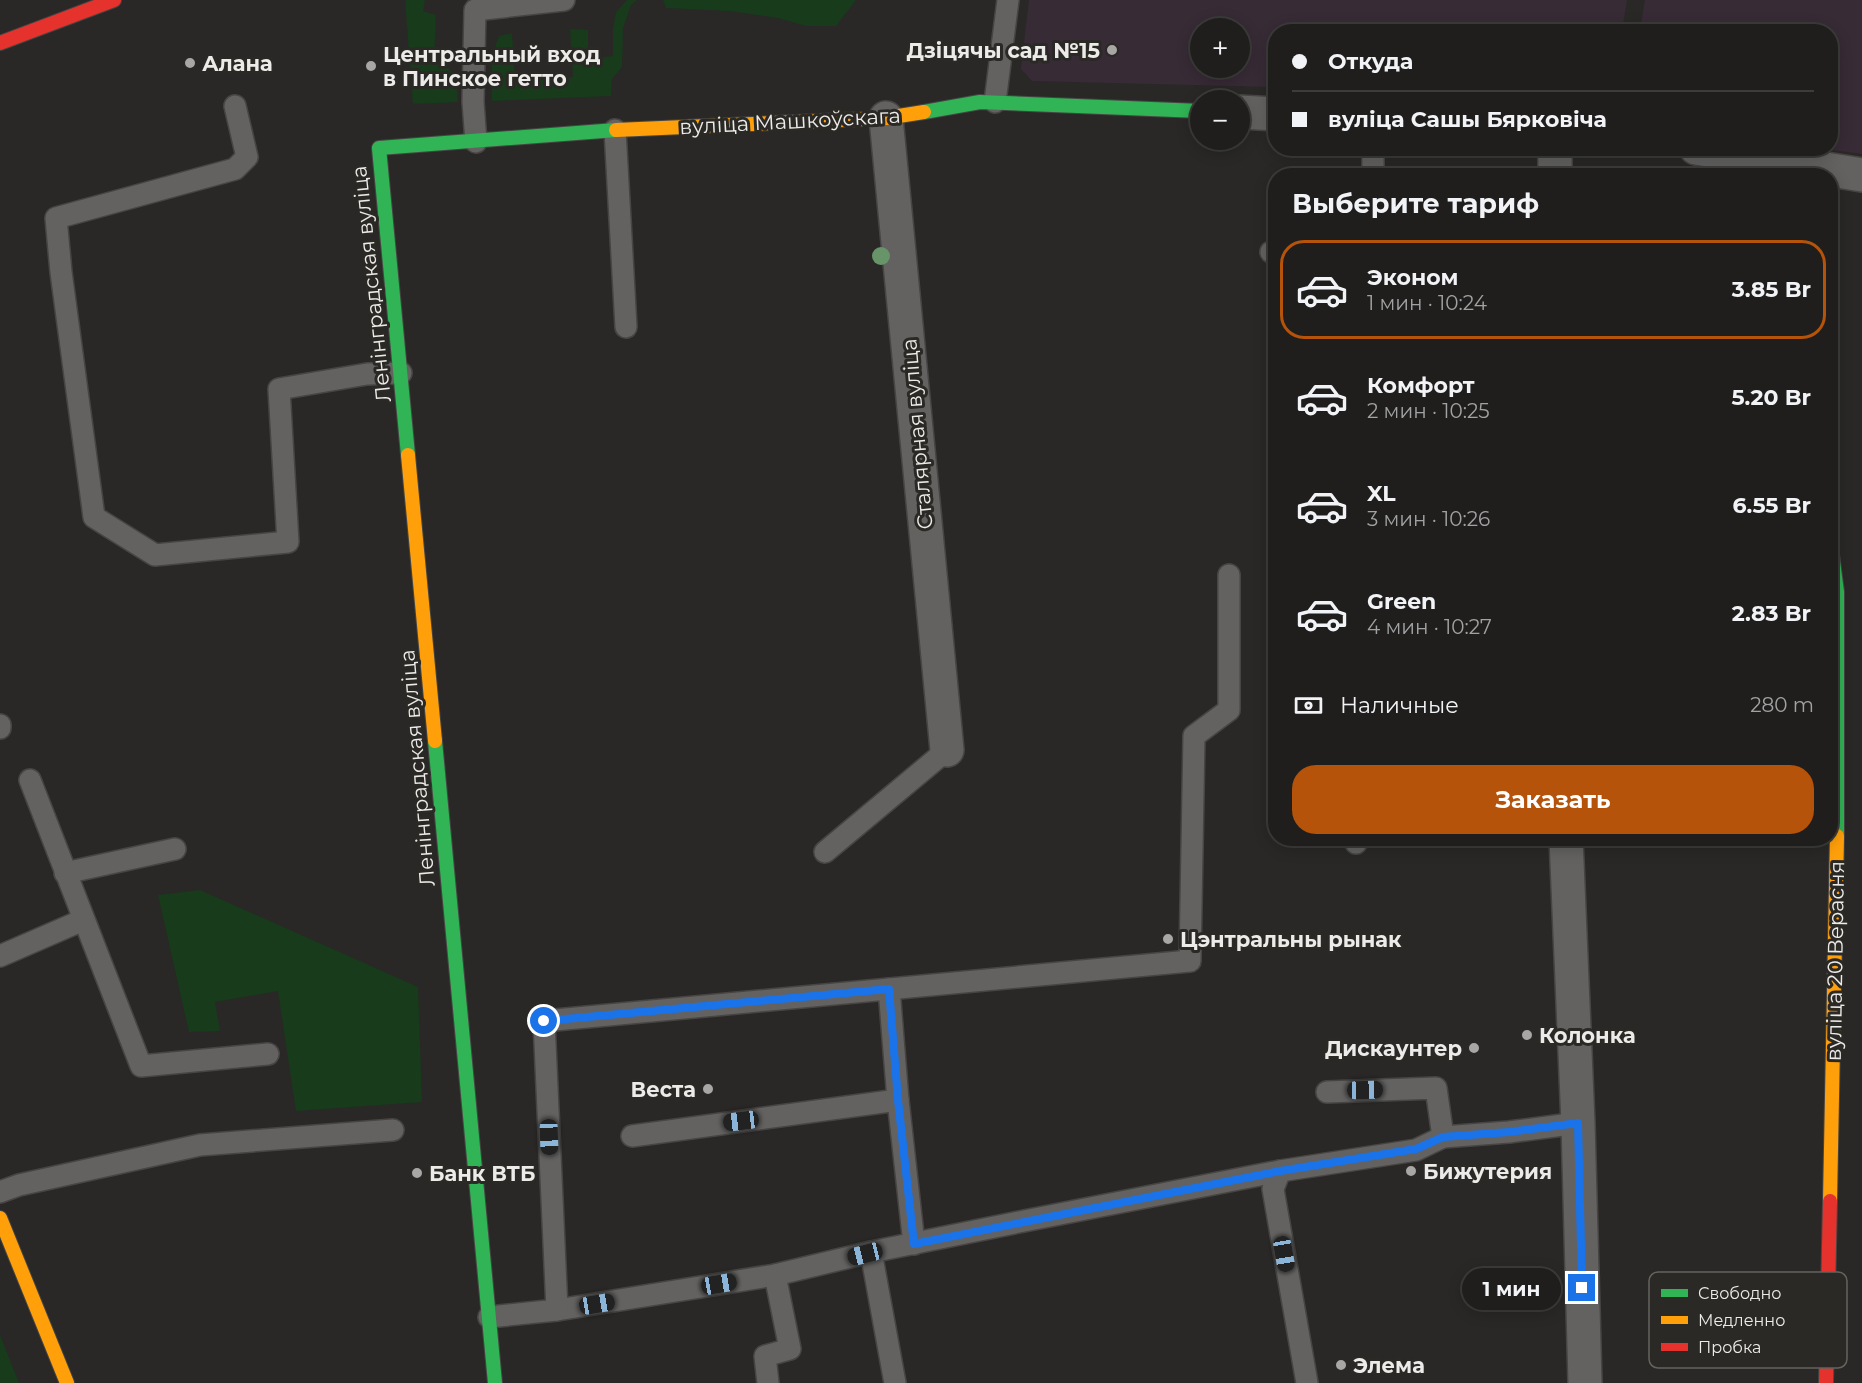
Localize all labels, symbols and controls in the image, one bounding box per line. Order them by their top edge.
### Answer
map controls [1190,18,1250,150]
button: + [1190,18,1250,78]
place label: Дзіцячы сад №15 [907,38,1100,63]
place label: Центральный вход в Пинское гетто [383,42,601,91]
marker: Дзіцячы сад №15 [1105,43,1119,57]
text: Откуда [1328,48,1413,75]
place label: Алана [202,51,273,76]
marker: Алана [183,56,197,70]
marker: Центральный вход в Пинское гетто [364,59,378,73]
button: − [1190,90,1250,150]
street label: вуліца Машкоўскага [679,103,901,139]
text: вуліца Сашы Бярковіча [1328,106,1607,133]
street label: Ленінградская вуліца [346,165,396,403]
text: Выберите тариф [1292,187,1539,220]
icon: car [1295,263,1349,317]
text: Эконом [1367,264,1458,291]
text: 3.85 Br [1732,276,1811,303]
text: 1 мин · 10:24 [1367,291,1487,315]
street label: Сталярная вуліца [896,337,938,531]
icon: car [1295,371,1349,425]
text: Комфорт [1367,372,1475,399]
text: 5.20 Br [1731,384,1811,411]
text: 2 мин · 10:25 [1367,399,1490,423]
icon: car [1295,479,1349,533]
text: XL [1367,480,1396,507]
text: 6.55 Br [1732,492,1811,519]
text: 3 мин · 10:26 [1367,507,1490,531]
icon: car [1295,587,1349,641]
text: Green [1367,588,1436,615]
text: 2.83 Br [1732,600,1811,627]
text: 4 мин · 10:27 [1367,615,1492,639]
street label: Ленінградская вуліца [394,649,440,887]
icon: cash [1292,689,1325,722]
text: Наличные [1340,692,1459,719]
text: 280 m [1750,693,1814,717]
button: Заказать [1292,765,1814,834]
street label: вуліца 20 Верасня [1821,861,1849,1061]
place label: Цэнтральны рынак [1180,927,1402,952]
marker: Цэнтральны рынак [1161,932,1175,946]
route start [530,1007,557,1034]
place label: Колонка [1539,1023,1636,1048]
marker: Колонка [1520,1028,1534,1042]
place label: Дискаунтер [1325,1036,1462,1061]
marker: Дискаунтер [1467,1041,1481,1055]
place label: Веста [631,1077,696,1102]
car [1347,1081,1383,1099]
marker: Веста [701,1082,715,1096]
car [722,1110,760,1132]
car [539,1119,559,1155]
place label: Бижутерия [1423,1159,1552,1184]
place label: Банк ВТБ [429,1161,535,1186]
marker: Бижутерия [1404,1164,1418,1178]
marker: Банк ВТБ [410,1166,424,1180]
car [1272,1235,1296,1273]
car [845,1241,885,1267]
callout: 1 мин [1462,1267,1561,1309]
car [700,1272,738,1296]
legend [1649,1272,1847,1368]
route end [1568,1274,1595,1301]
text: 1 мин [1483,1277,1540,1301]
text: Свободно [1698,1284,1781,1303]
car [578,1292,616,1316]
text: Медленно [1698,1311,1785,1330]
text: Пробка [1698,1338,1761,1357]
place label: Элема [1353,1353,1425,1378]
marker: Элема [1334,1358,1348,1372]

